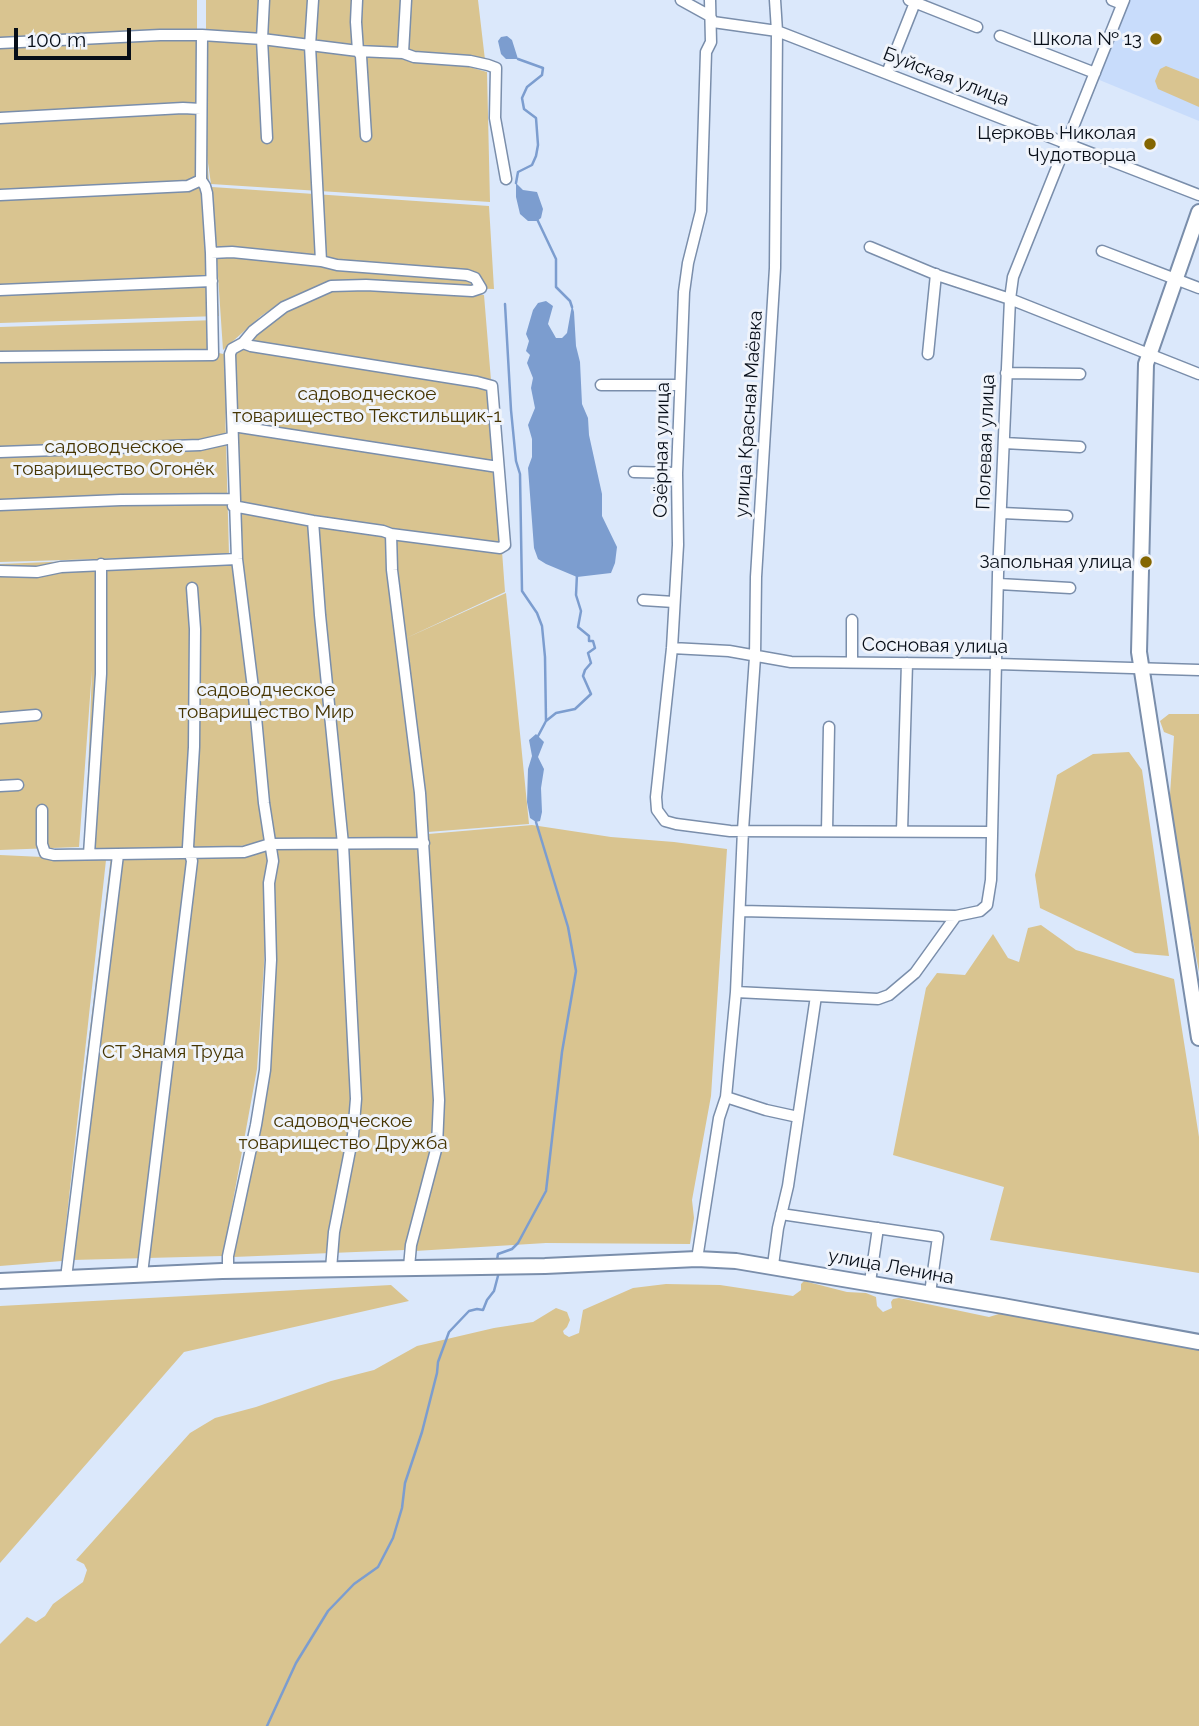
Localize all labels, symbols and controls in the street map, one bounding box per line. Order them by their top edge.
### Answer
scale bar [18,14,135,58]
text: 100 m [27,27,86,52]
place label: Школа № 13 [1032,28,1142,50]
marker: Школа № 13 [1148,31,1164,47]
street label: Буйская улица [880,43,1012,111]
place label: Церковь Николая Чудотворца [977,122,1136,166]
marker: Церковь Николая Чудотворца [1142,136,1158,152]
street label: улица Красная Маёвка [730,310,768,518]
street label: Полевая улица [972,374,1000,510]
street label: Озёрная улица [649,382,675,518]
park label: садоводческое товарищество Текстильщик-1 [232,383,502,427]
park label: садоводческое товарищество Огонёк [13,436,215,480]
place label: Запольная улица [979,551,1132,573]
marker: Запольная улица [1138,554,1154,570]
street label: Сосновая улица [862,633,1008,659]
park label: садоводческое товарищество Мир [178,679,354,723]
park label: СТ Знамя Труда [102,1041,244,1063]
park label: садоводческое товарищество Дружба [238,1110,448,1154]
street label: улица Ленина [826,1245,956,1289]

